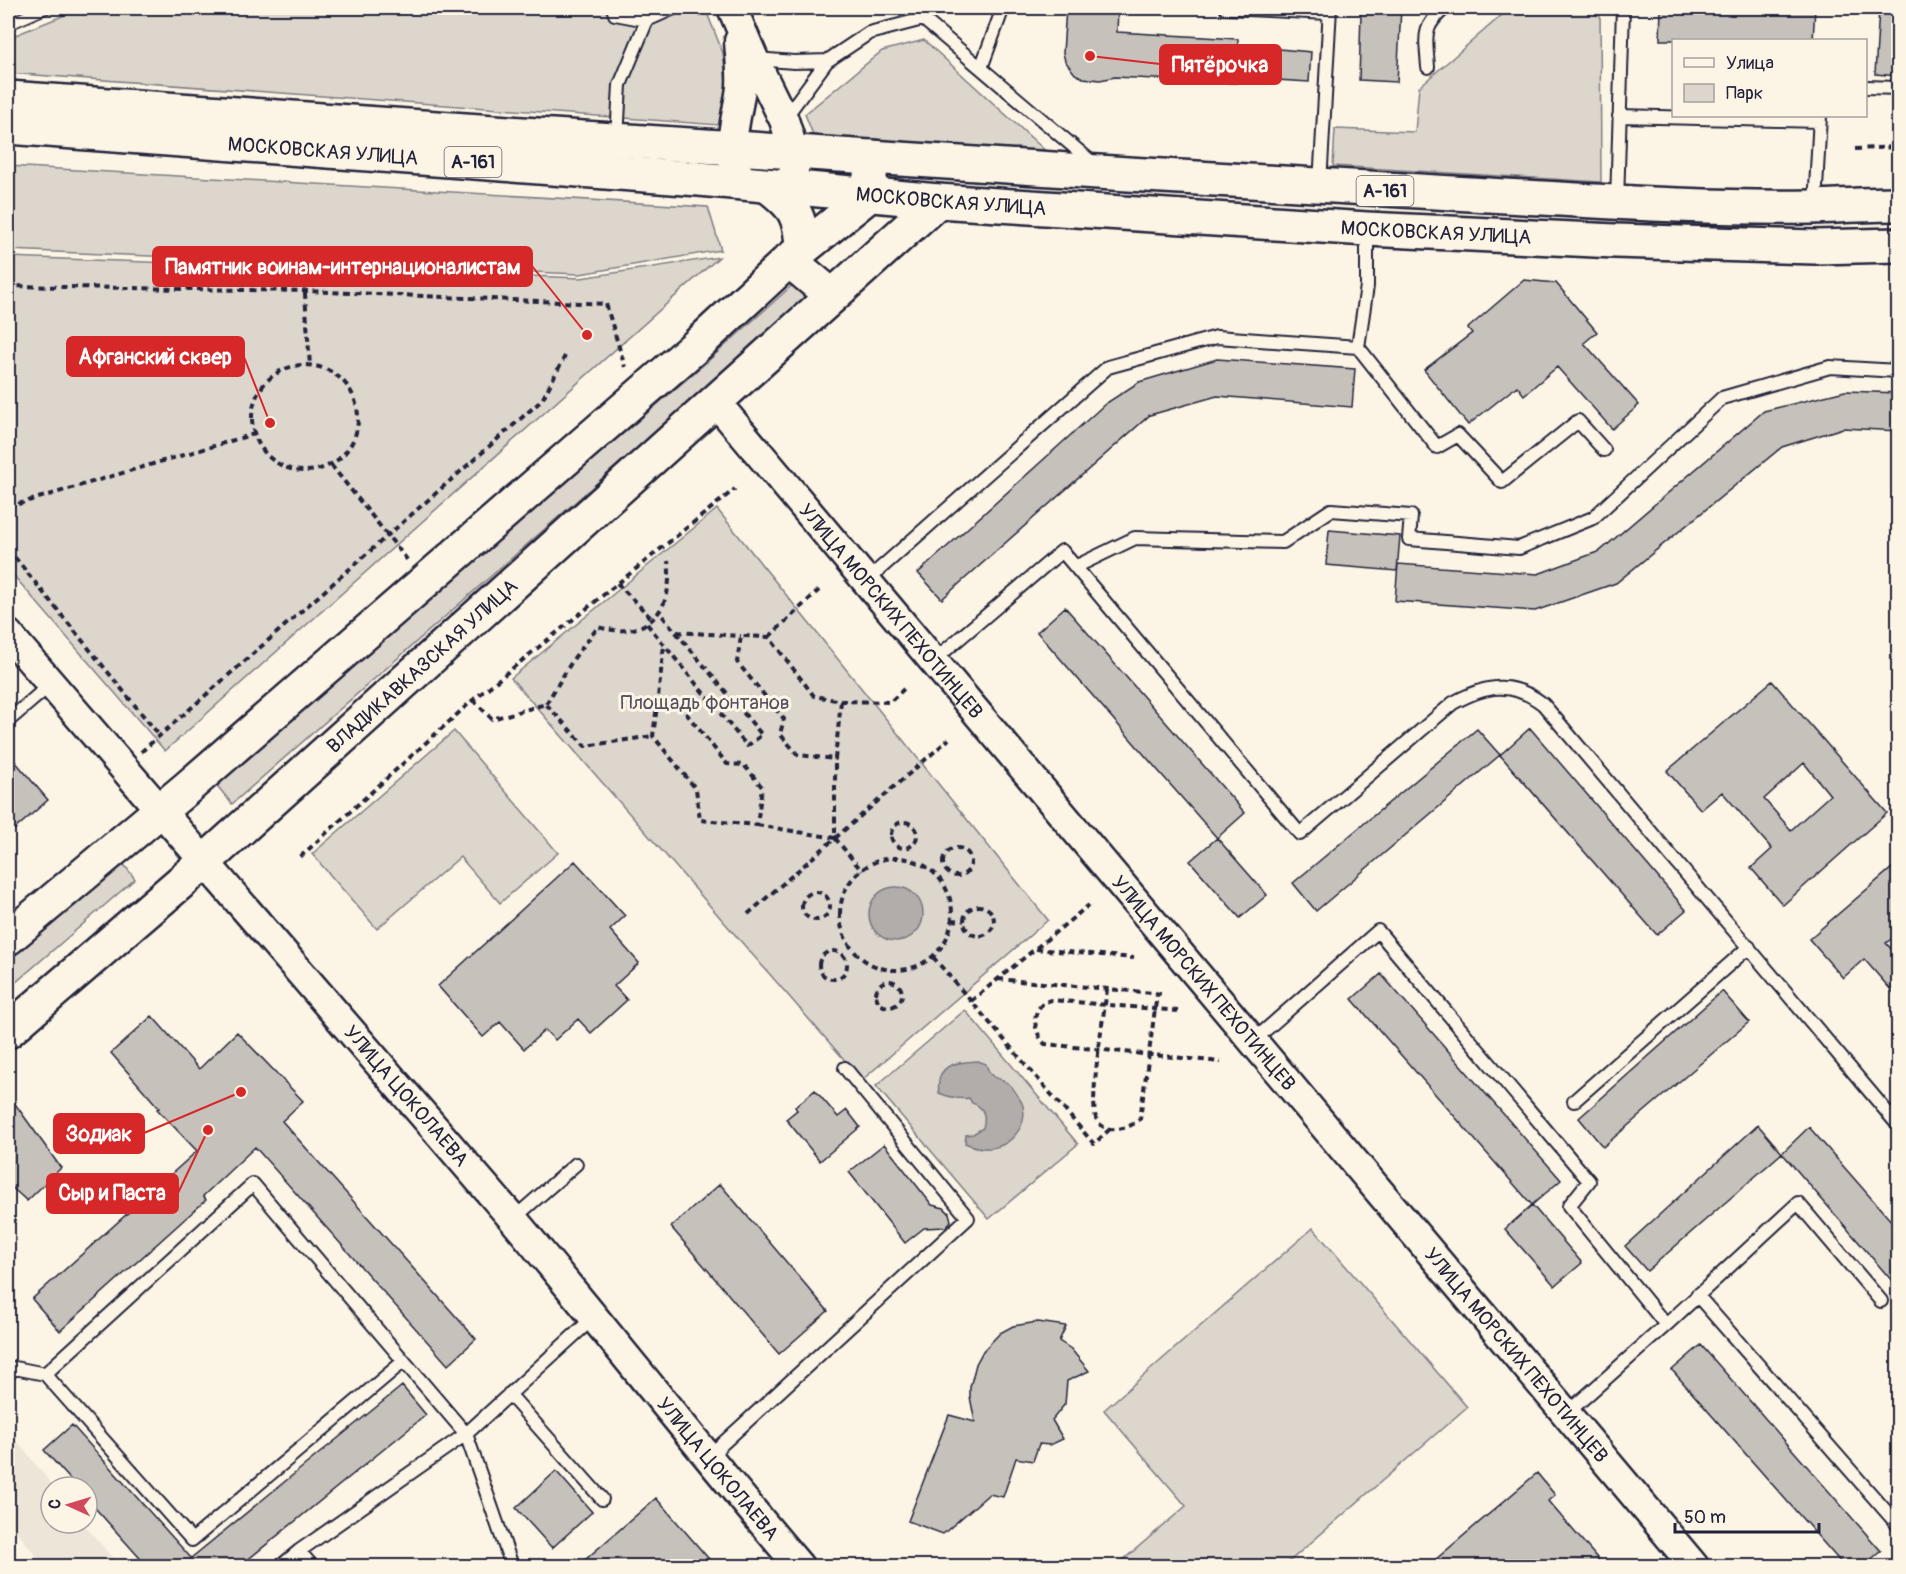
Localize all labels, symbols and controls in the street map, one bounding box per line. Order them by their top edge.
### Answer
legend [1672,39,1867,117]
callout: Пятёрочка [1160,45,1281,84]
text: Пятёрочка [1172,52,1269,79]
text: Улица [1726,52,1774,75]
text: Парк [1726,82,1763,105]
street label: МОСКОВСКАЯ УЛИЦА [227,132,419,171]
road number: А-161 [444,147,502,177]
road number: А-161 [1356,176,1414,206]
street label: МОСКОВСКАЯ УЛИЦА [855,181,1047,221]
street label: МОСКОВСКАЯ УЛИЦА [1340,215,1532,250]
callout: Памятник воинам-интернационалистам [153,247,532,286]
text: Памятник воинам-интернационалистам [165,254,521,281]
callout: Афганский сквер [67,337,244,376]
text: Афганский сквер [78,344,232,371]
street label: УЛИЦА МОРСКИХ ПЕХОТИНЦЕВ [793,499,988,724]
street label: ВЛАДИКАВКАЗСКАЯ УЛИЦА [322,574,523,759]
park label: Площадь фонтанов [621,690,789,715]
street label: УЛИЦА МОРСКИХ ПЕХОТИНЦЕВ [1106,871,1301,1096]
street label: УЛИЦА ЦОКОЛАЕВА [338,1020,474,1172]
callout: Зодиак [54,1114,144,1153]
text: Зодиак [66,1121,132,1148]
callout: Сыр и Паста [47,1174,178,1213]
text: Сыр и Паста [58,1180,166,1207]
street label: УЛИЦА МОРСКИХ ПЕХОТИНЦЕВ [1419,1243,1614,1468]
street label: УЛИЦА ЦОКОЛАЕВА [651,1392,784,1546]
north arrow [39,1475,99,1535]
scale bar [1675,1496,1819,1534]
text: С [45,1498,65,1510]
text: 50 m [1684,1506,1726,1529]

